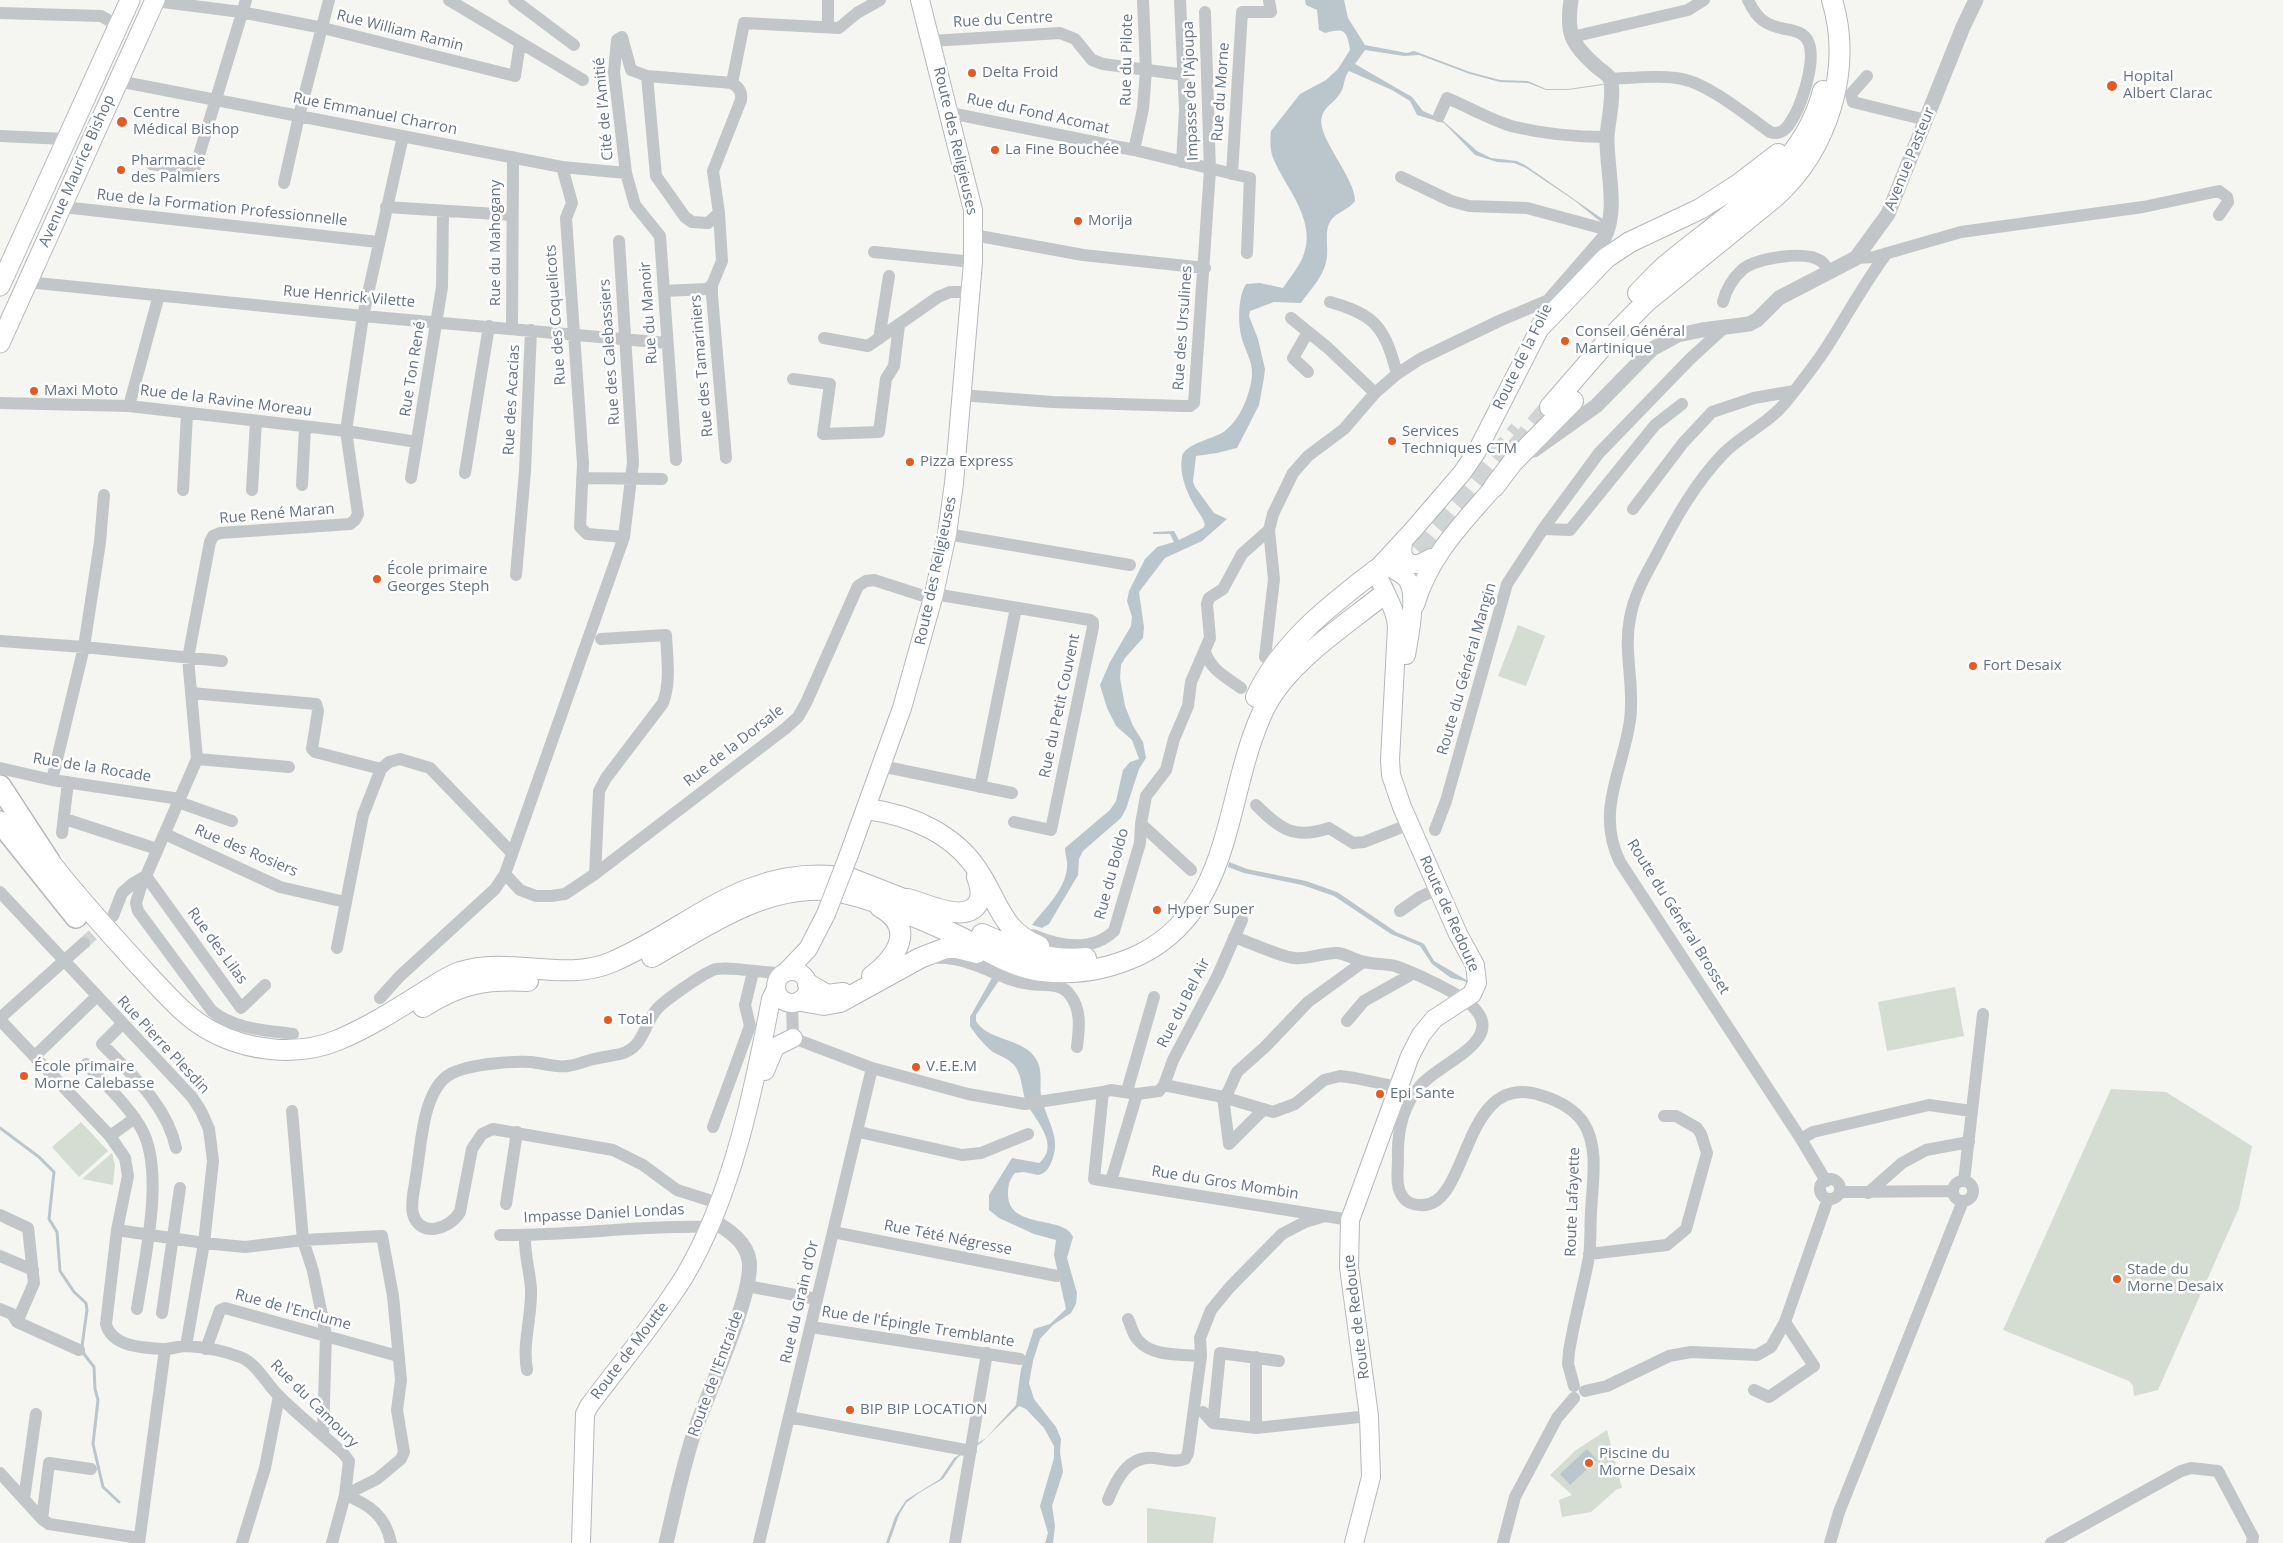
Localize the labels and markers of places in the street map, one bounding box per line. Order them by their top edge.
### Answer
place label: Delta Froid [982,64,1059,82]
marker: Delta Froid [966,67,978,79]
place label: Hopital Albert Clarac [2123,68,2212,103]
marker: Hopital Albert Clarac [2105,79,2119,93]
place label: Centre Médical Bishop [133,104,239,139]
marker: Centre Médical Bishop [115,115,129,129]
place label: La Fine Bouchée [1005,141,1119,159]
marker: La Fine Bouchée [989,144,1001,156]
place label: Pharmacie des Palmiers [131,152,220,187]
marker: Pharmacie des Palmiers [115,164,127,176]
place label: Morija [1088,212,1133,230]
marker: Morija [1072,215,1084,227]
place label: Conseil Général Martinique [1575,323,1685,358]
marker: Conseil Général Martinique [1559,335,1571,347]
place label: Maxi Moto [44,382,118,400]
marker: Maxi Moto [28,385,40,397]
place label: Services Techniques CTM [1402,423,1517,458]
marker: Services Techniques CTM [1386,435,1398,447]
place label: Pizza Express [920,453,1013,471]
marker: Pizza Express [904,456,916,468]
place label: École primaire Georges Steph [387,561,489,596]
marker: École primaire Georges Steph [371,573,383,585]
place label: Fort Desaix [1983,657,2062,675]
marker: Fort Desaix [1967,660,1979,672]
place label: Hyper Super [1167,901,1254,919]
marker: Hyper Super [1151,904,1163,916]
place label: Total [618,1011,653,1029]
marker: Total [602,1014,614,1026]
place label: École primaire Morne Calebasse [34,1058,154,1093]
place label: V.E.E.M [926,1058,977,1076]
marker: V.E.E.M [910,1061,922,1073]
marker: École primaire Morne Calebasse [18,1070,30,1082]
place label: Epi Sante [1390,1085,1455,1103]
marker: Epi Sante [1374,1088,1386,1100]
place label: Stade du Morne Desaix [2127,1261,2224,1296]
marker: Stade du Morne Desaix [2111,1273,2123,1285]
place label: BIP BIP LOCATION [860,1401,987,1419]
marker: BIP BIP LOCATION [844,1404,856,1416]
place label: Piscine du Morne Desaix [1599,1445,1696,1480]
marker: Piscine du Morne Desaix [1583,1457,1595,1469]

